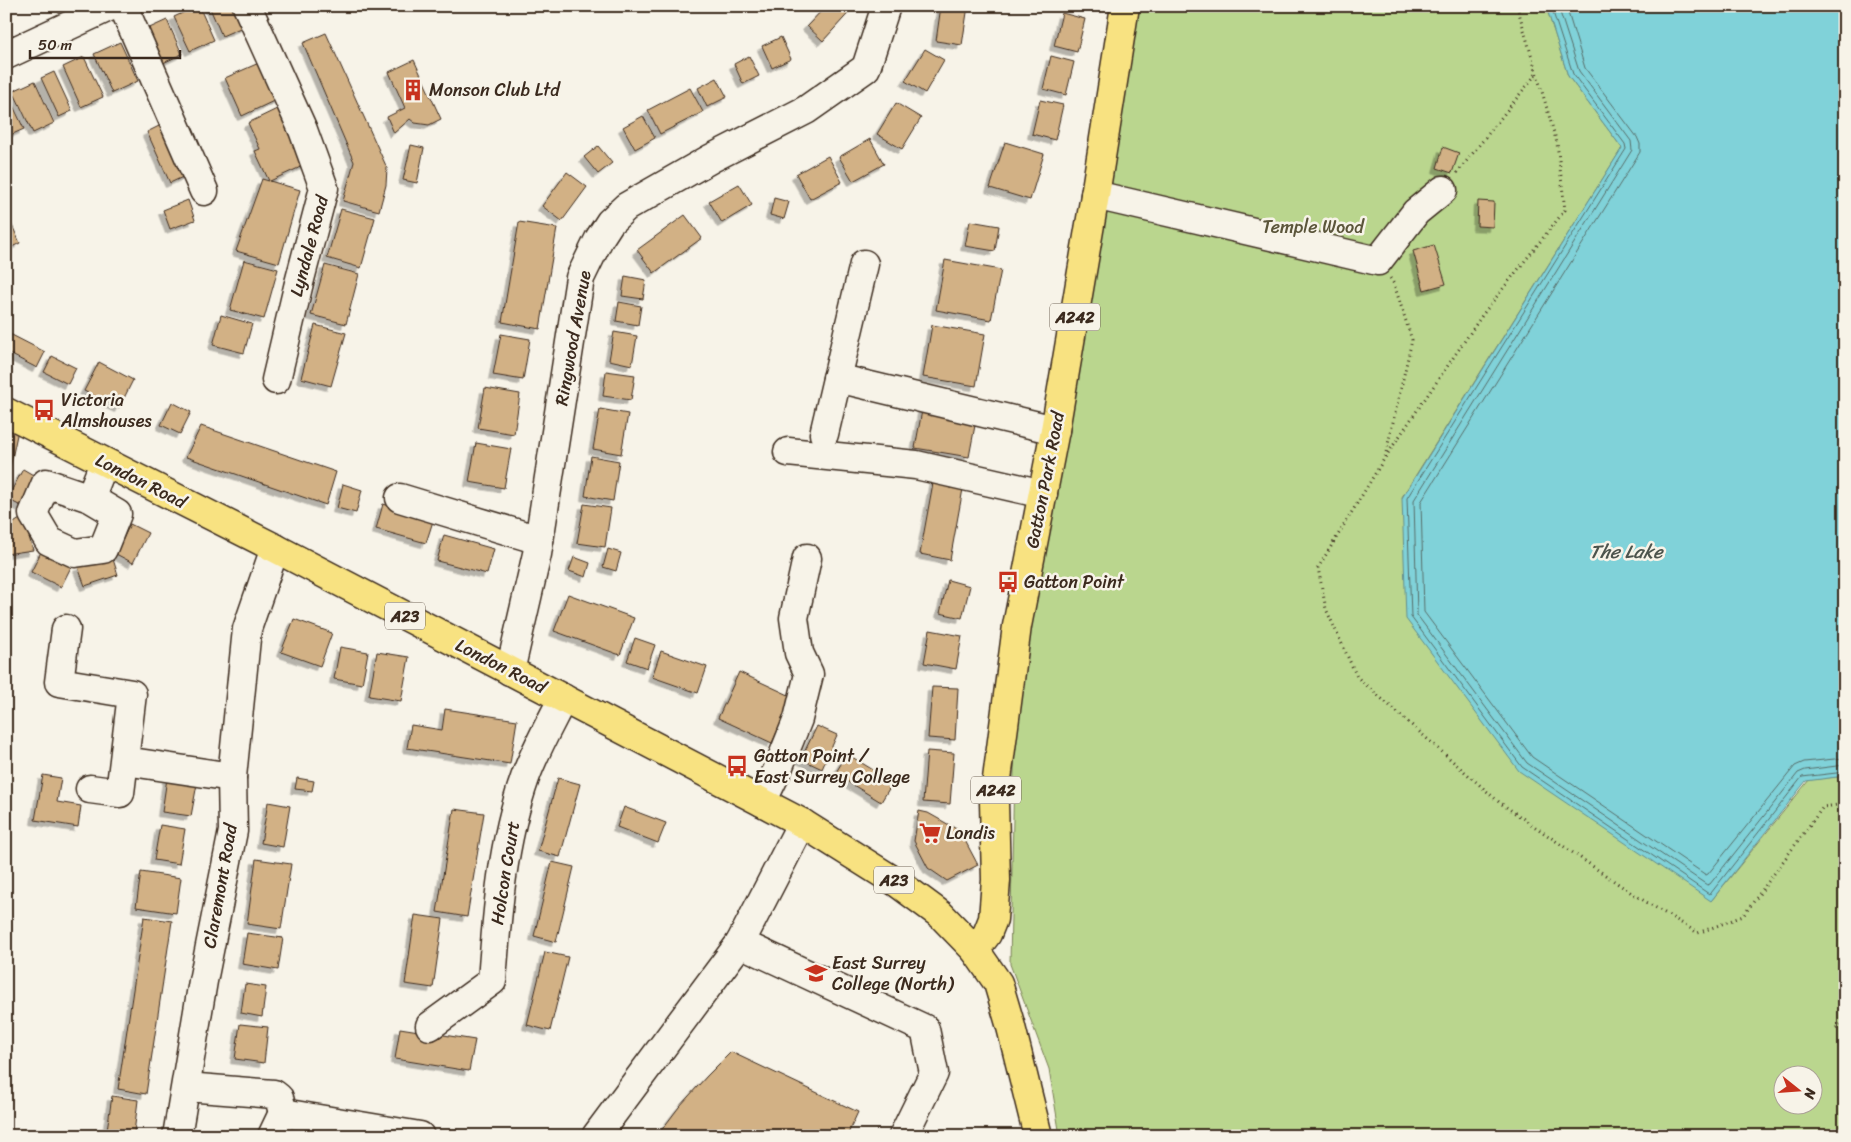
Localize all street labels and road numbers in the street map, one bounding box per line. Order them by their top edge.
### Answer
street label: Lyndale Road [280,191,338,300]
street label: Ringwood Avenue [545,268,601,408]
road number: A242 [1050,304,1100,330]
street label: Gatton Park Road [1016,408,1074,551]
street label: London Road [90,444,194,518]
road number: A23 [385,602,425,630]
street label: London Road [450,629,554,703]
road number: A242 [971,776,1021,804]
street label: Holcon Court [481,819,529,927]
street label: Claremont Road [193,820,247,951]
road number: A23 [874,866,914,894]

